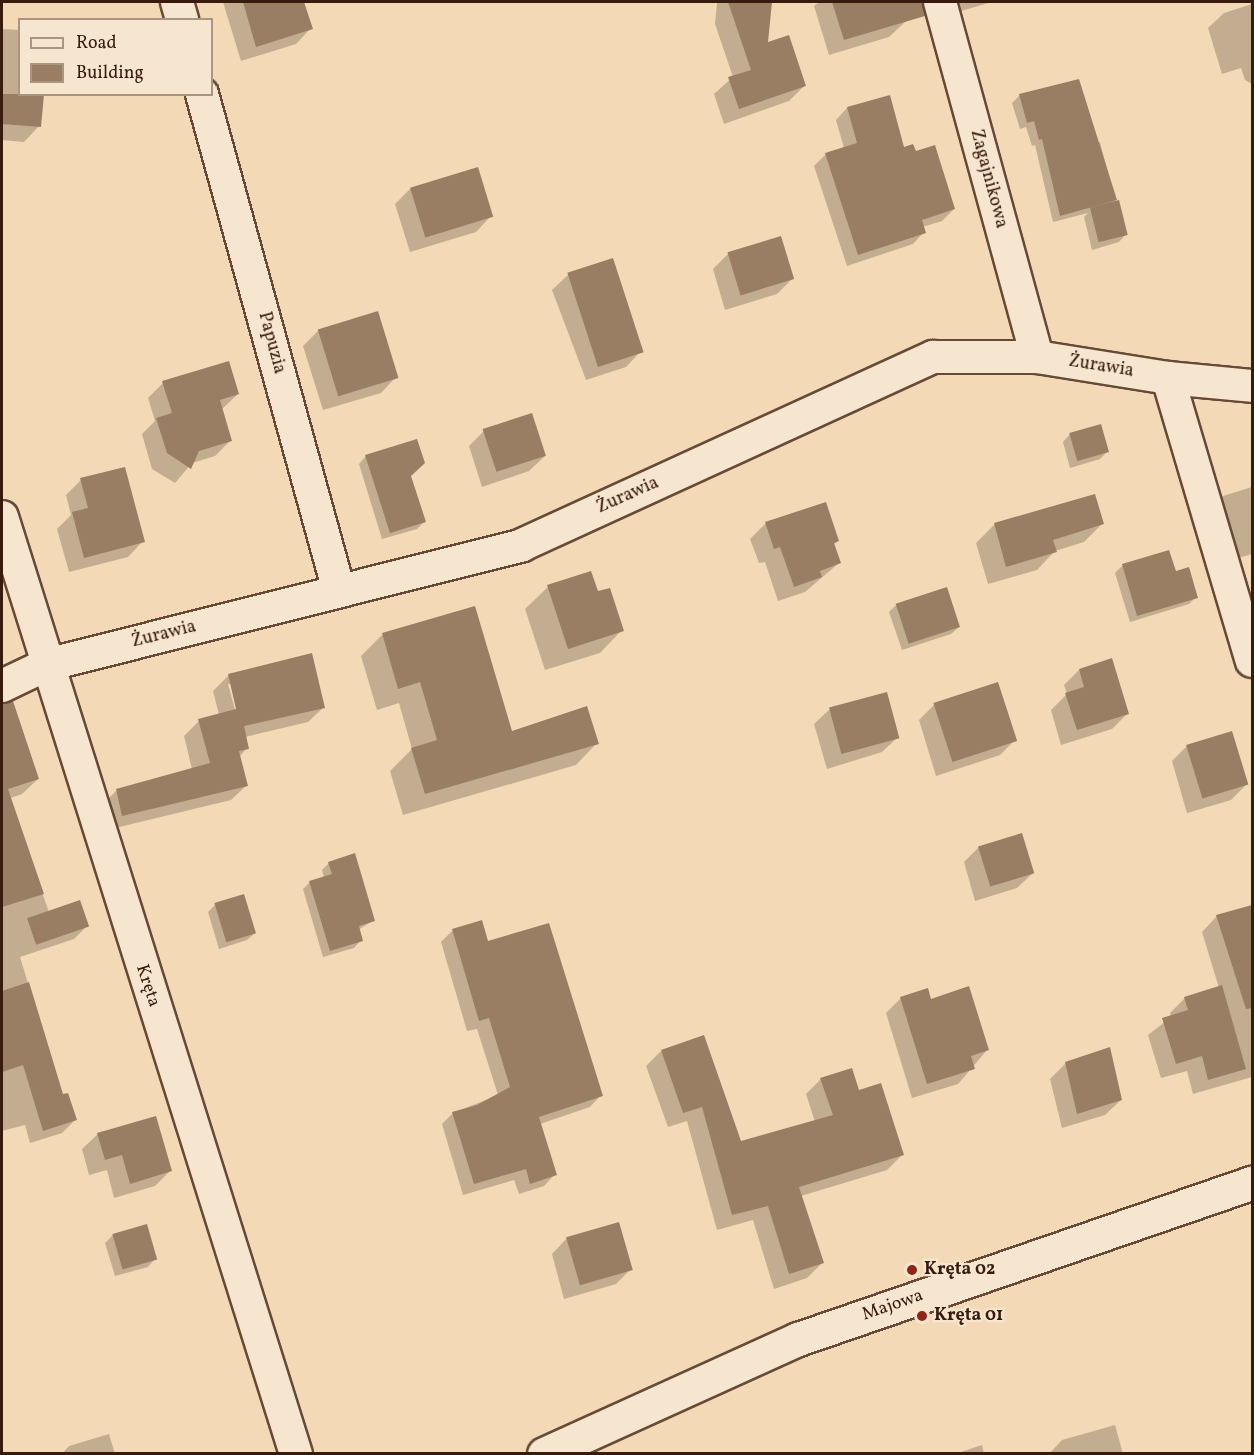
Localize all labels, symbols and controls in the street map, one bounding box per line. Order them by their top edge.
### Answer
legend [18,18,213,96]
text: Road [76,31,117,56]
text: Building [76,61,144,86]
street label: Zagajnikowa [964,127,1012,231]
street label: Papuzia [252,310,290,376]
street label: Żurawia [1067,351,1135,383]
street label: Żurawia [594,473,662,519]
street label: Żurawia [129,617,199,653]
street label: Kręta [130,962,164,1010]
place label: Kręta 02 [924,1259,995,1281]
marker: Kręta 02 [905,1263,919,1277]
street label: Majowa [860,1286,926,1326]
place label: Kręta 01 [934,1305,1003,1327]
marker: Kręta 01 [915,1309,929,1323]

